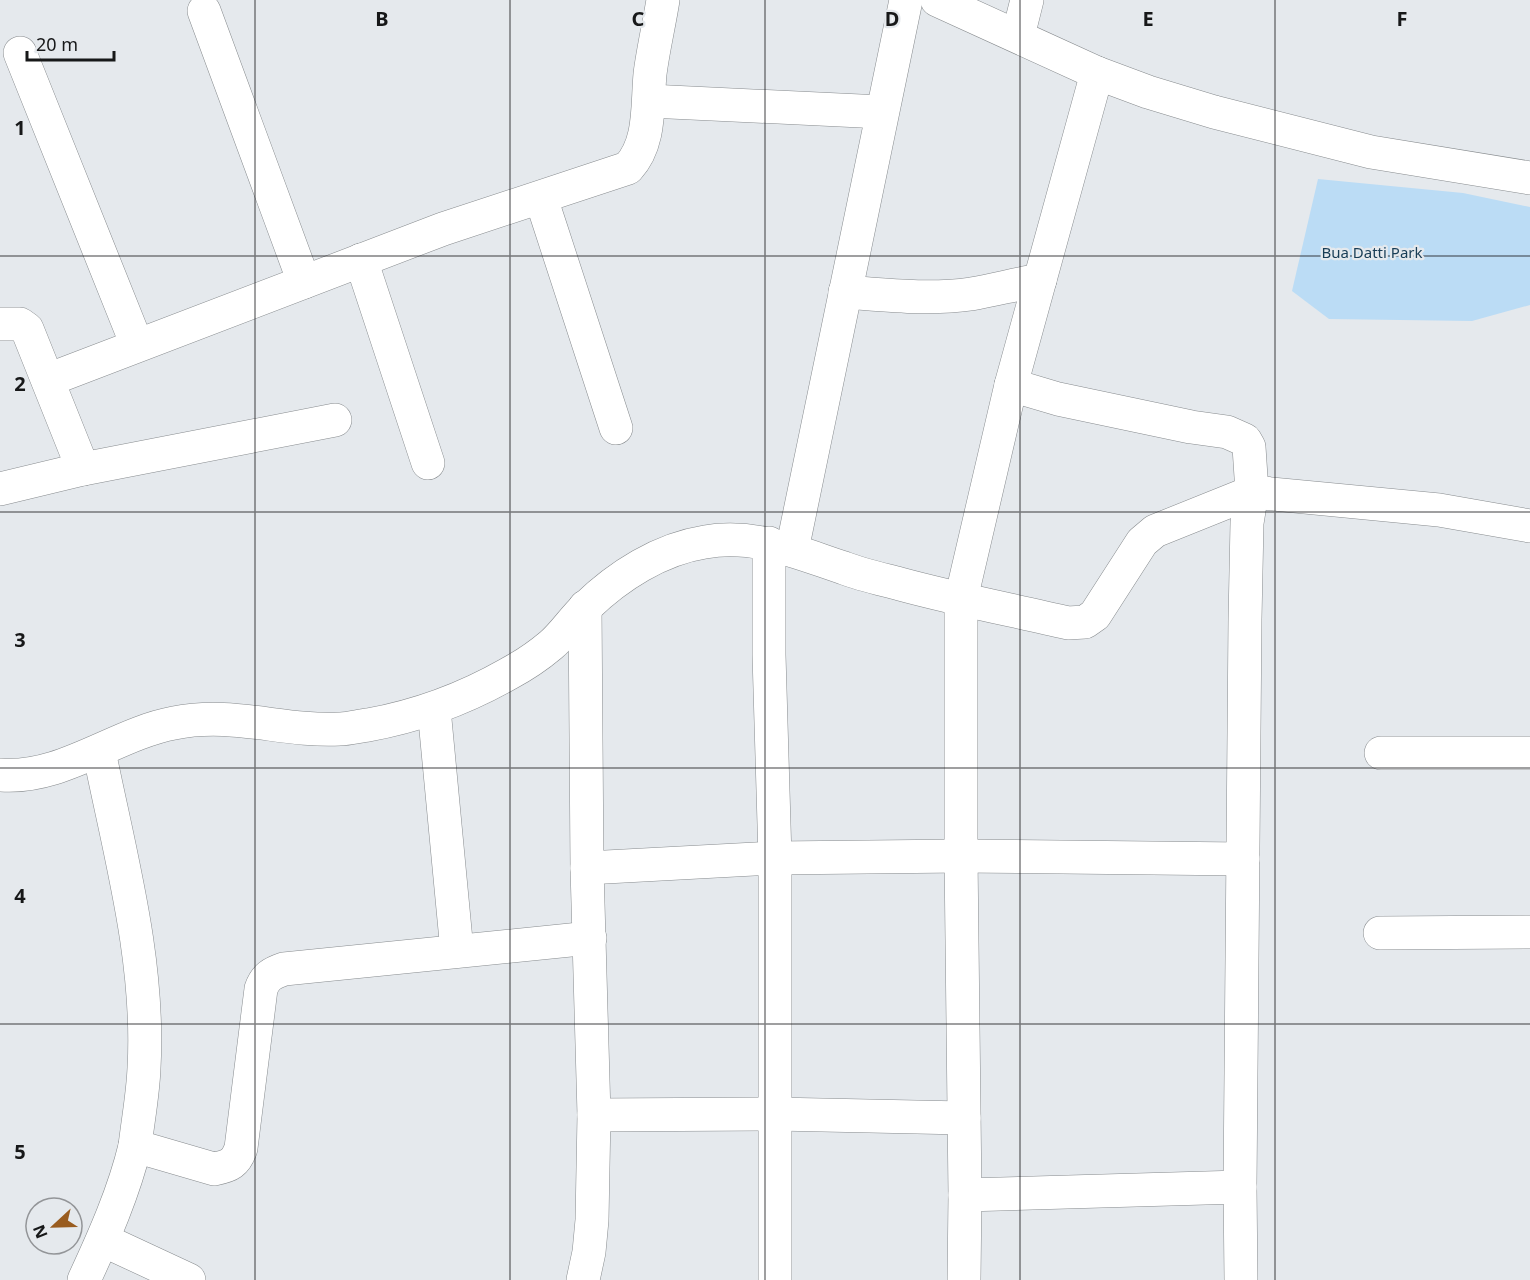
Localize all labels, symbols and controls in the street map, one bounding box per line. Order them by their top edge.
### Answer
text: B [375,5,389,32]
text: C [632,5,645,32]
text: D [885,5,899,32]
text: E [1142,5,1154,32]
text: F [1397,5,1407,32]
scale bar [27,24,114,62]
text: 20 m [36,32,78,56]
text: 1 [14,114,26,141]
park label: Bua Datti Park [1322,242,1423,262]
text: 2 [14,370,26,397]
text: 3 [14,626,26,653]
text: 4 [14,882,26,909]
text: 5 [14,1138,26,1165]
north arrow [24,1196,84,1256]
text: N [27,1221,53,1242]

